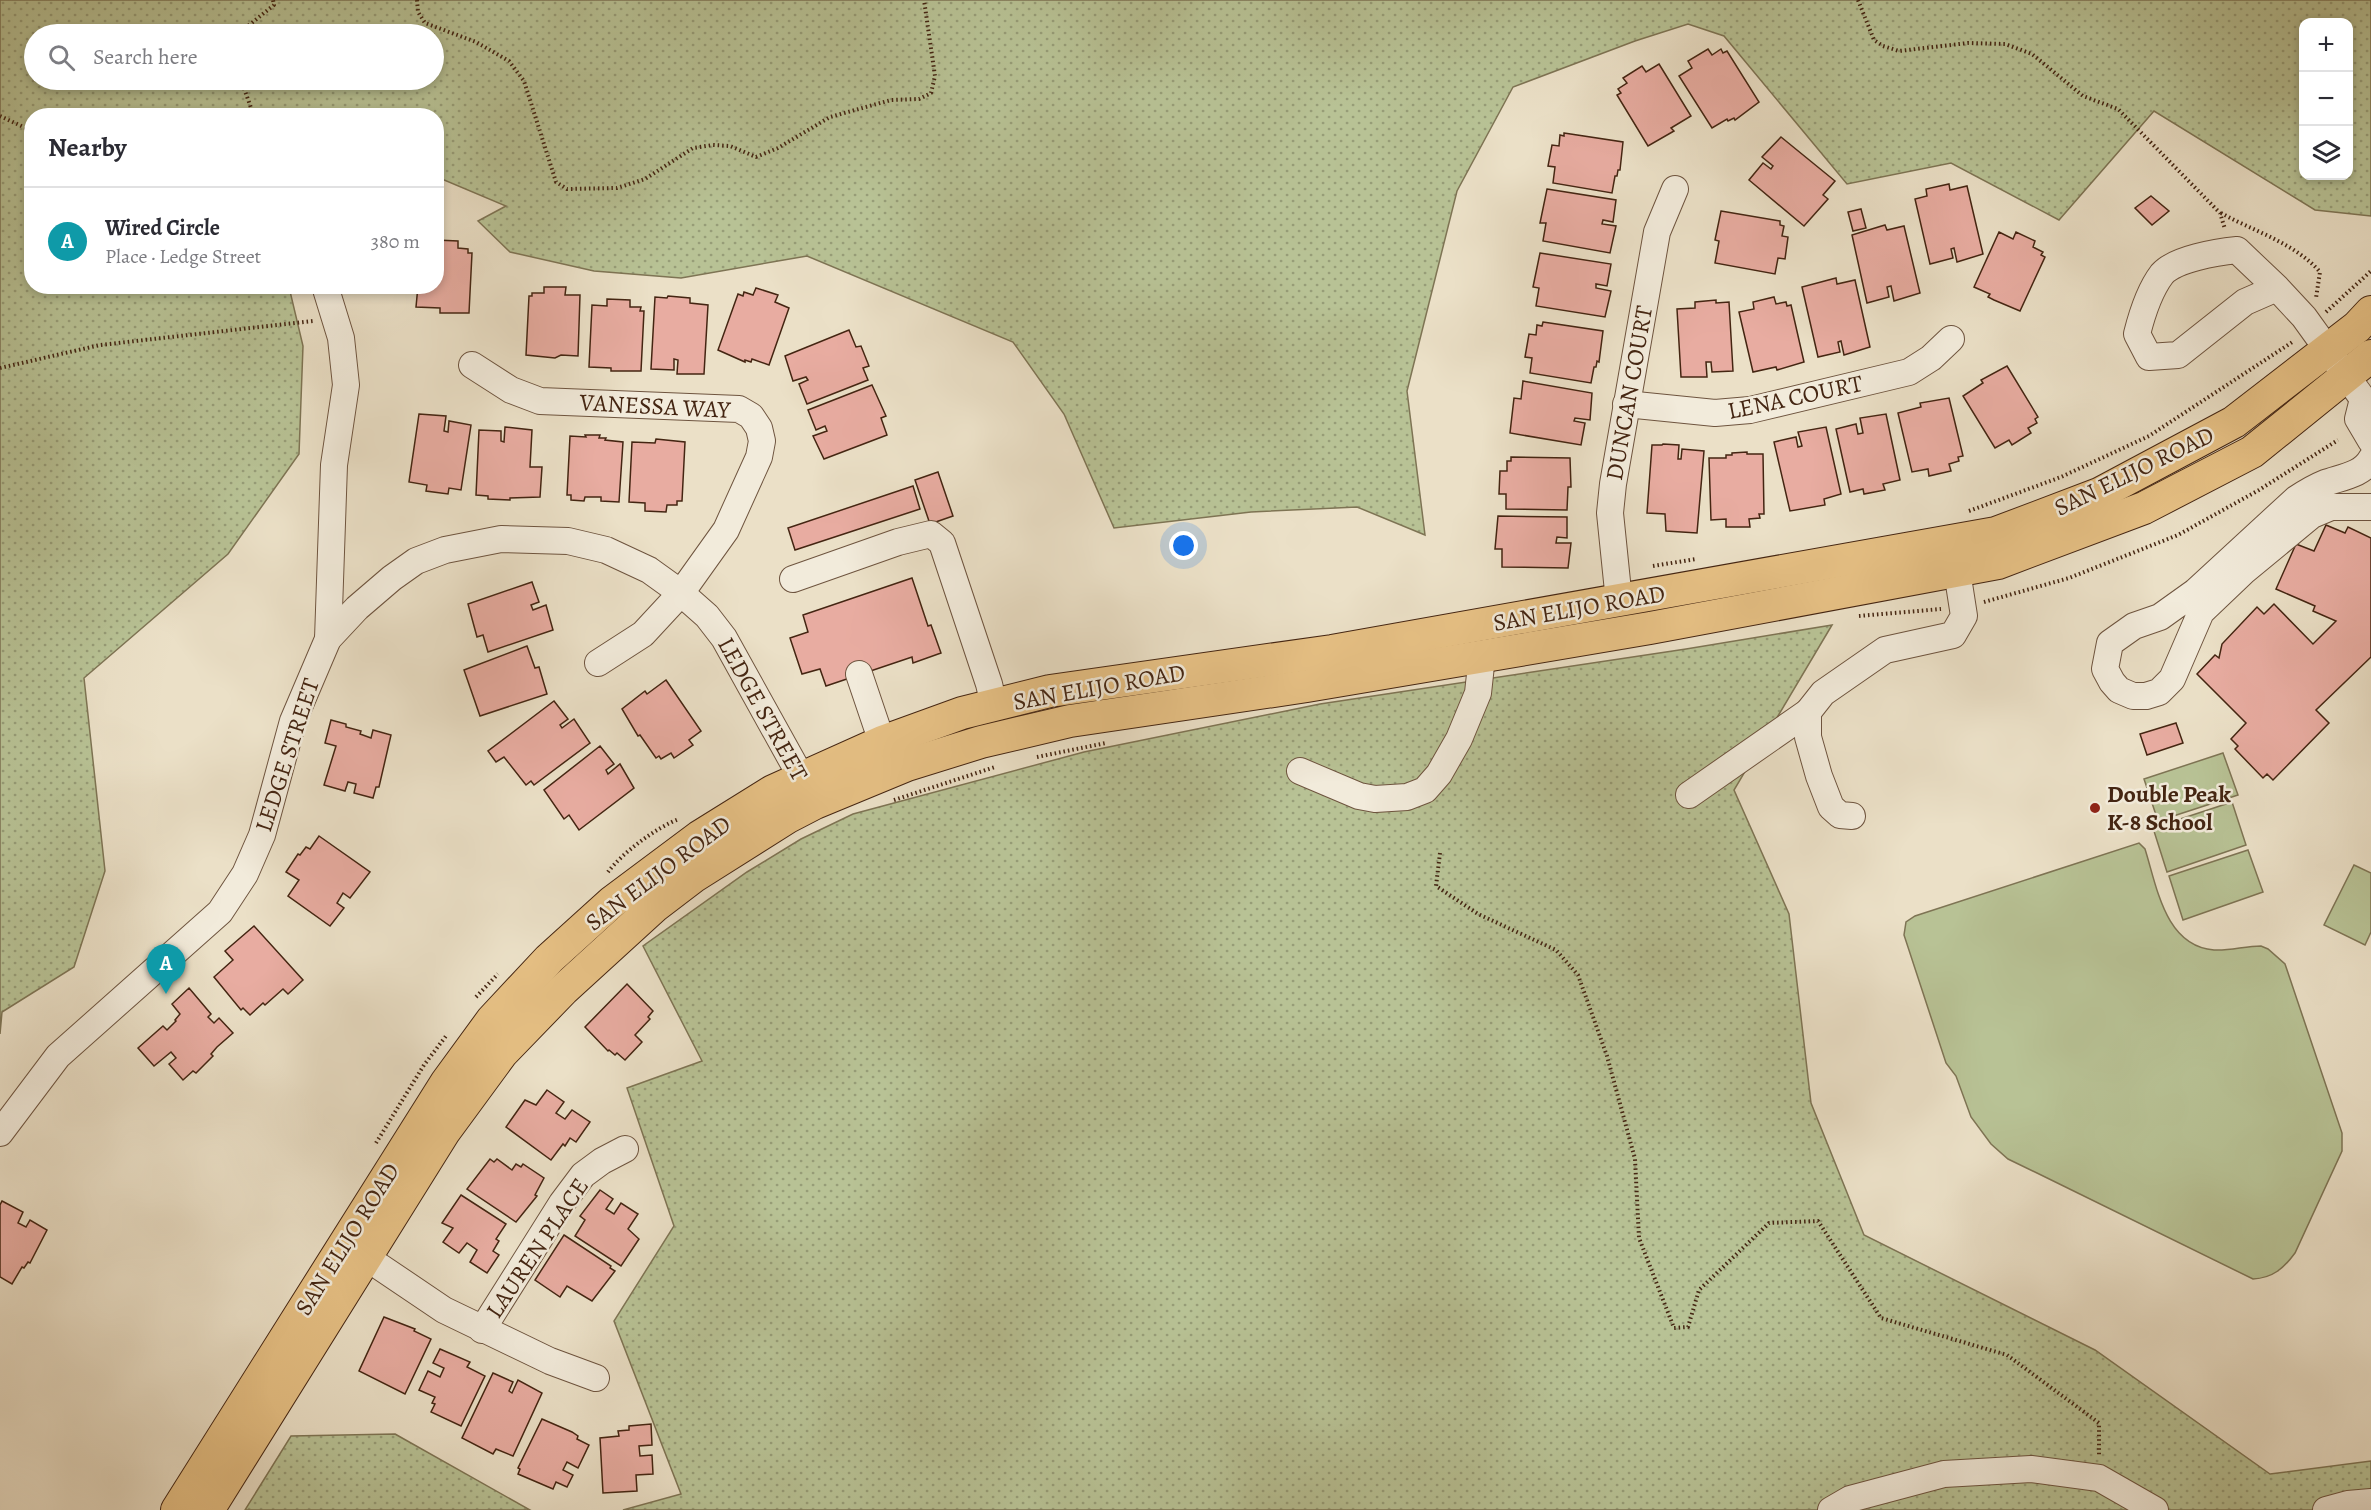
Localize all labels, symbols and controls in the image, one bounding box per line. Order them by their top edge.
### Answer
map controls [2299,18,2353,180]
button: + [2299,18,2353,72]
search box [24,24,444,90]
icon: search [45,41,78,74]
text: Search here [93,42,198,72]
button: − [2299,72,2353,126]
button: layers [2299,126,2353,180]
text: Nearby [48,130,127,165]
text: Wired Circle [105,213,220,243]
text: A [61,228,74,255]
text: 380 m [371,228,420,255]
text: Place · Ledge Street [105,243,261,270]
street label: DUNCAN COURT [1598,303,1660,483]
street label: LENA COURT [1725,367,1865,427]
street label: VANESSA WAY [578,386,732,426]
street label: SAN ELIJO ROAD [2049,418,2219,524]
your location [1169,531,1198,560]
street label: SAN ELIJO ROAD [1490,577,1668,639]
street label: LEDGE STREET [710,631,816,787]
street label: SAN ELIJO ROAD [1010,656,1188,718]
street label: LEDGE STREET [247,674,327,836]
place label: Double Peak K-8 School [2107,778,2232,838]
marker: Double Peak K-8 School [2088,801,2102,815]
street label: SAN ELIJO ROAD [579,808,737,938]
pin: A [146,944,186,994]
street label: SAN ELIJO ROAD [287,1157,407,1321]
street label: LAUREN PLACE [478,1172,596,1324]

